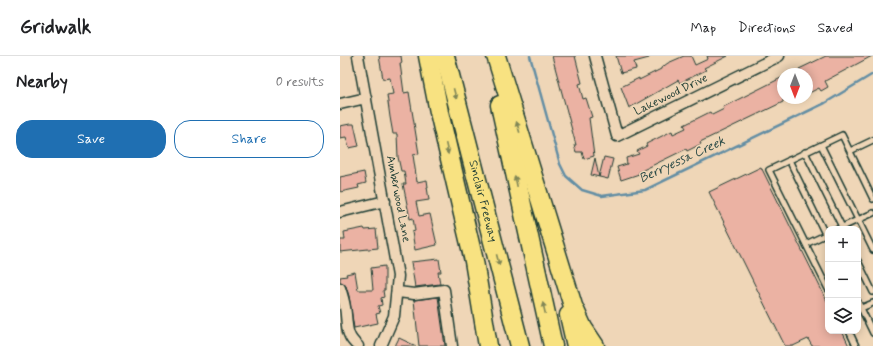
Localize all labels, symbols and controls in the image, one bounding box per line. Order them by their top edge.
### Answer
text: Gridwalk [20,15,91,40]
text: Map [690,19,716,37]
text: Directions [738,19,796,37]
text: Saved [818,19,853,37]
north arrow [777,68,813,104]
street label: Lakewood Drive [631,70,711,120]
text: Nearby [16,71,68,93]
text: 0 results [276,74,324,91]
one-way arrow [452,88,458,100]
button: Save [16,120,166,158]
button: Share [174,120,324,158]
one-way arrow [515,120,521,132]
water label: Berryessa Creek [636,132,728,187]
one-way arrow [445,143,451,155]
street label: Amberwood Lane [382,154,414,244]
street label: Sinclair Freeway [464,159,501,244]
one-way arrow [513,175,519,187]
map controls [825,226,861,334]
button: + [825,226,861,262]
one-way arrow [496,254,502,266]
button: − [825,262,861,298]
button: layers [825,298,861,334]
one-way arrow [541,302,547,314]

